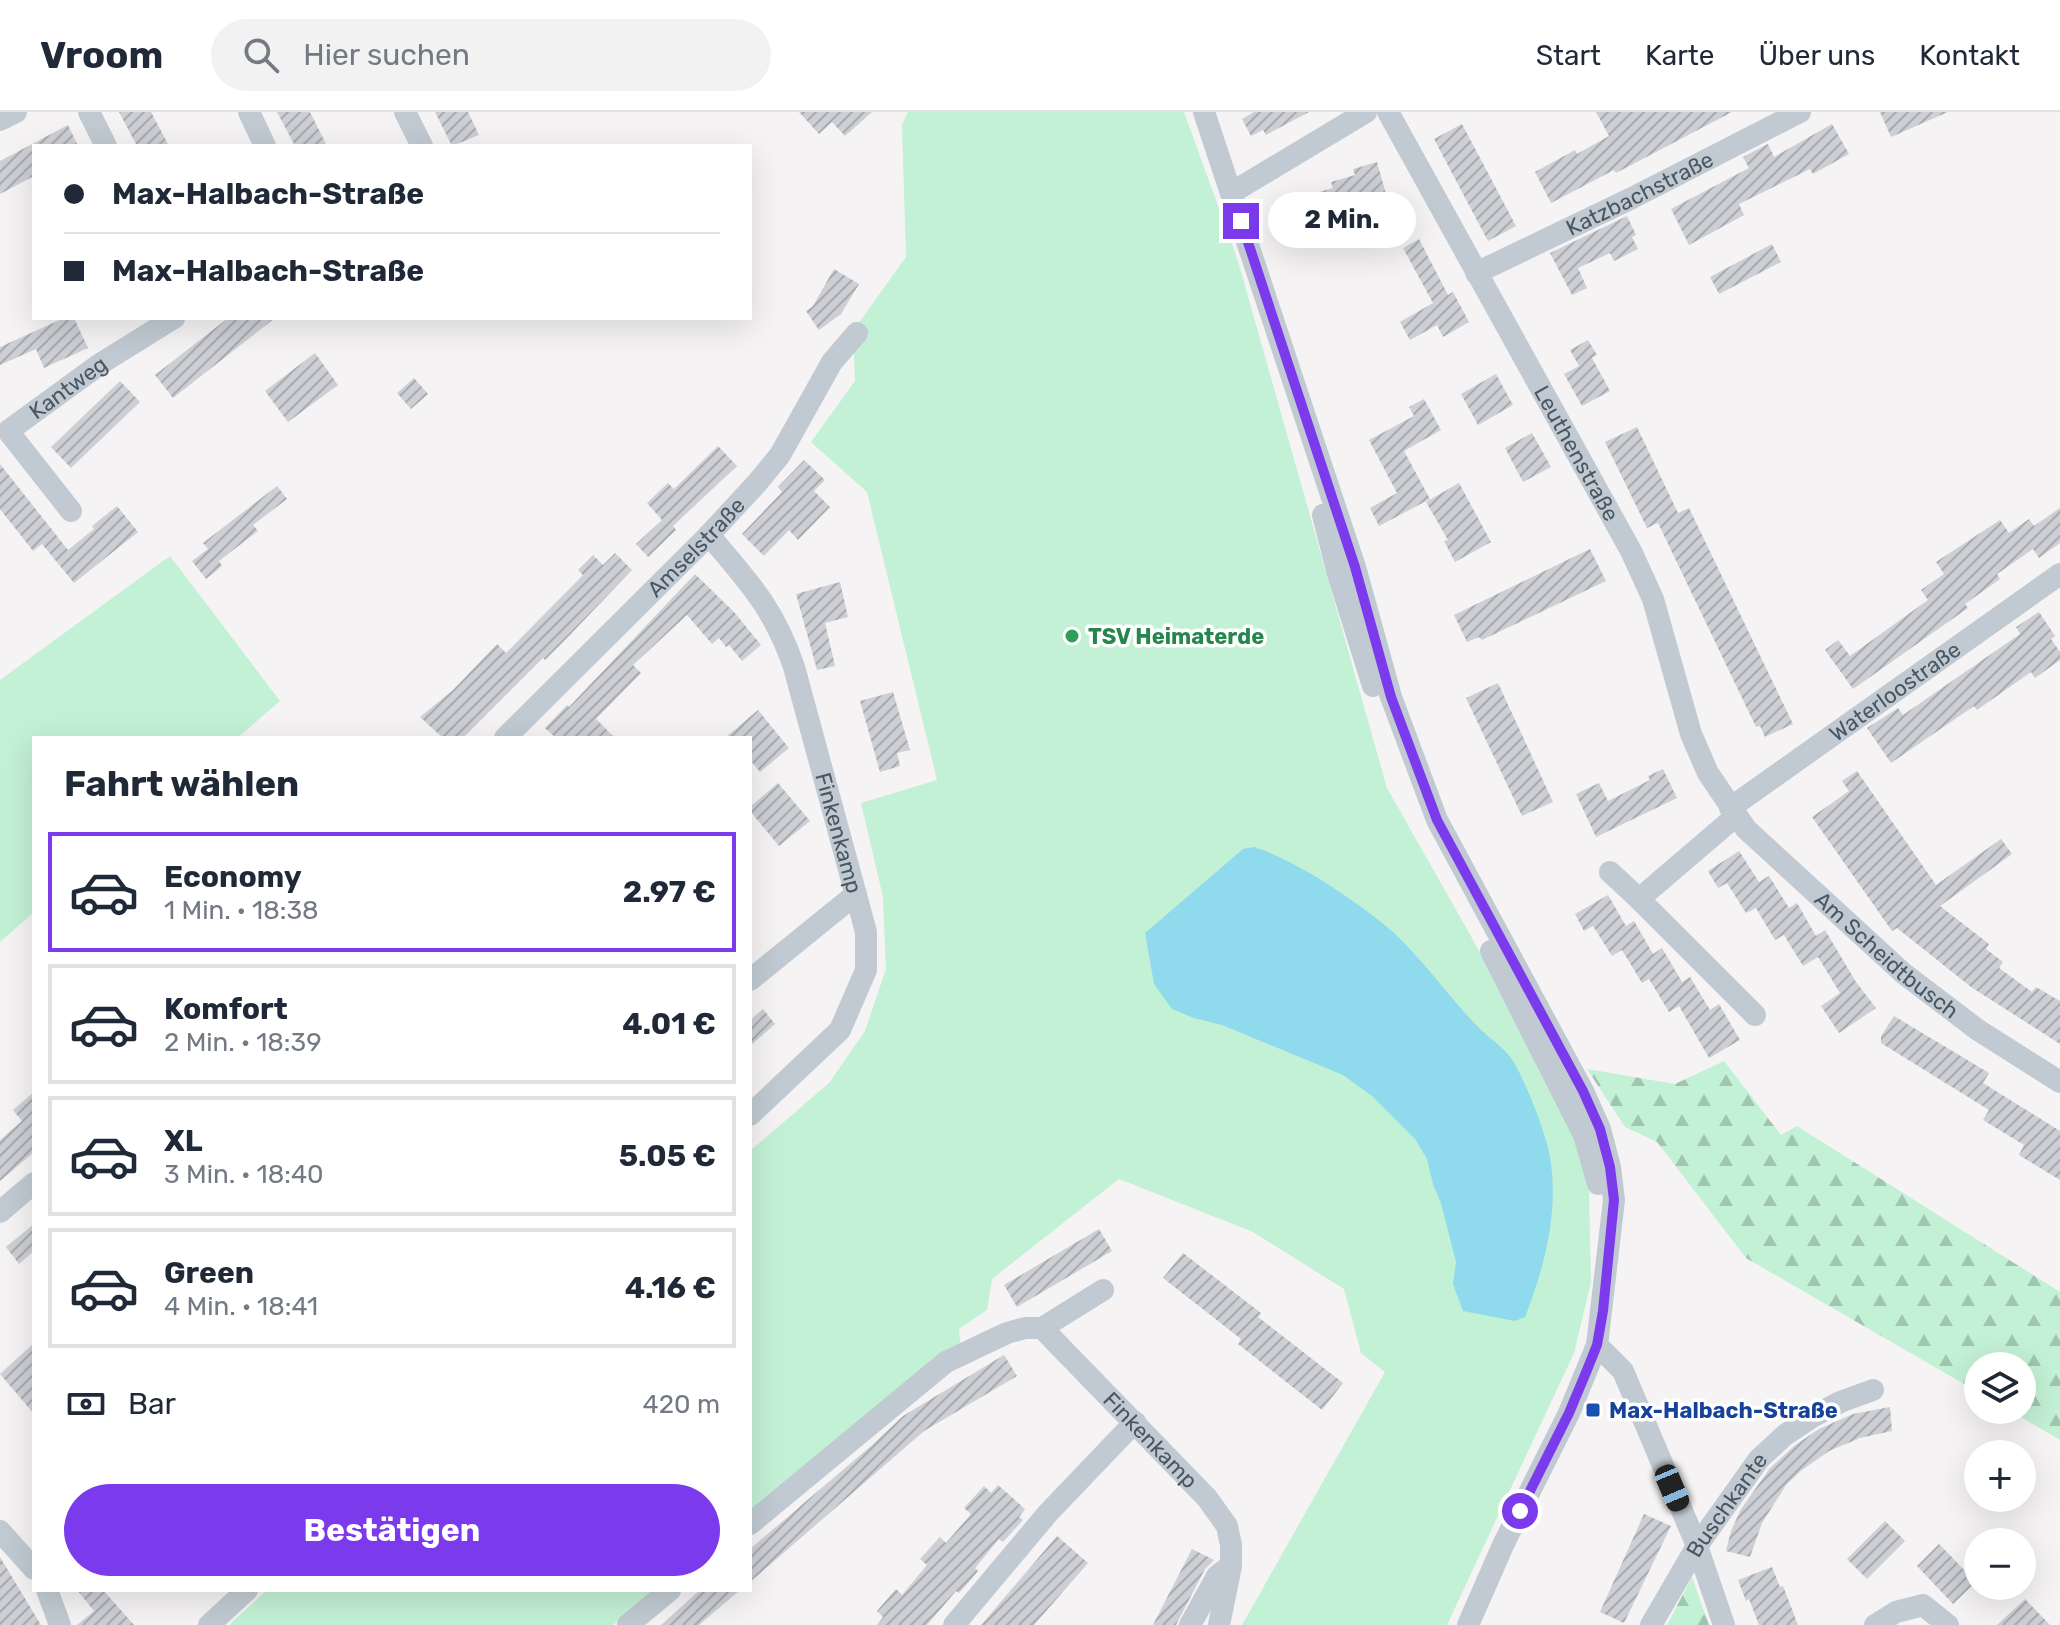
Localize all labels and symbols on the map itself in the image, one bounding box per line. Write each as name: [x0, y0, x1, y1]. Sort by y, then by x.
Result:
street label: Katzbachstraße: [1562, 145, 1718, 241]
callout: 2 Min.: [1269, 193, 1417, 249]
route end: [1223, 203, 1259, 239]
street label: Kantweg: [24, 350, 112, 425]
street label: Leuthenstraße: [1529, 381, 1625, 526]
street label: Amselstraße: [641, 492, 750, 603]
place label: TSV Heimaterde: [1088, 623, 1264, 650]
marker: TSV Heimaterde: [1063, 627, 1081, 645]
street label: Waterloostraße: [1824, 635, 1966, 747]
street label: Finkenkamp: [810, 769, 868, 896]
street label: Am Scheidtbusch: [1809, 885, 1964, 1024]
street label: Finkenkamp: [1098, 1386, 1204, 1494]
place label: Max-Halbach-Straße: [1609, 1397, 1838, 1424]
marker: Max-Halbach-Straße: [1584, 1401, 1602, 1419]
street label: Buschkante: [1680, 1447, 1773, 1562]
car: [1652, 1461, 1692, 1515]
route start: [1502, 1493, 1538, 1529]

